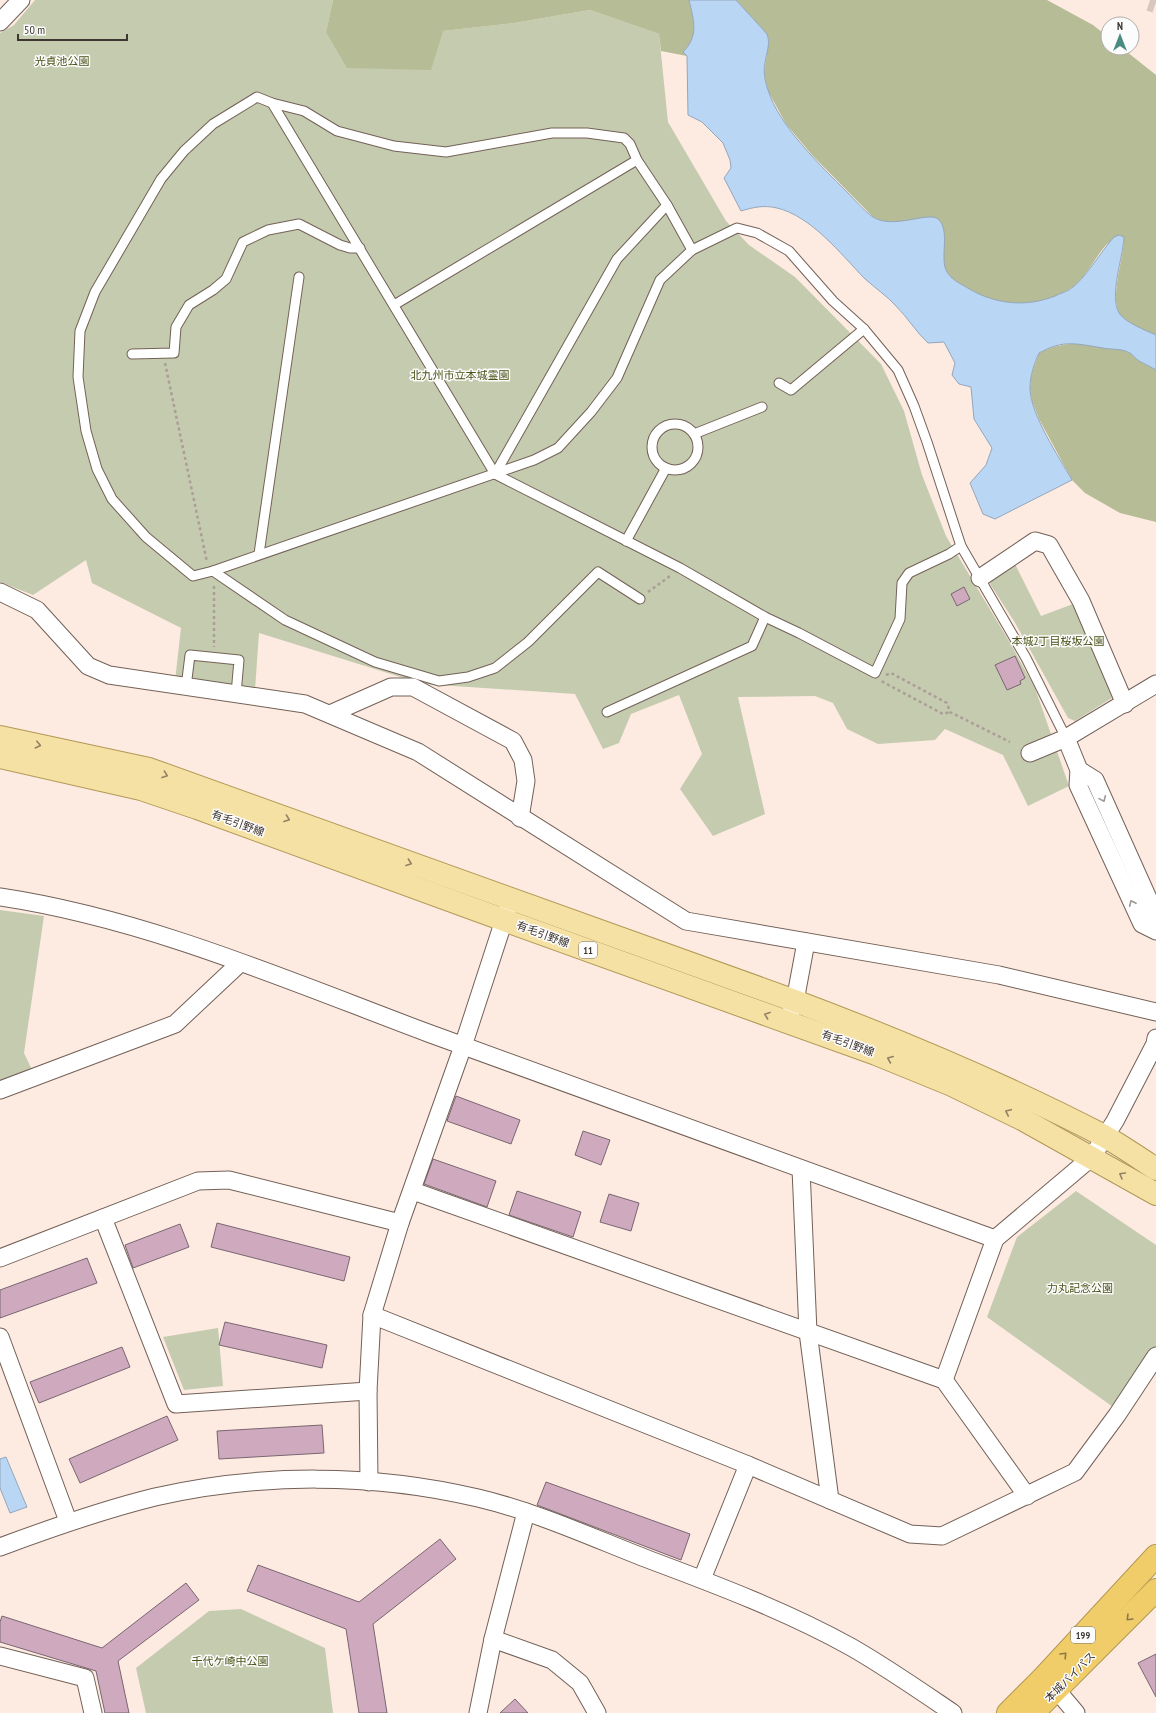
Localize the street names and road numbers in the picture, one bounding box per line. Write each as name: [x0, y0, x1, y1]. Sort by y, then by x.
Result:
street label: 有毛引野線: [210, 807, 266, 839]
street label: 有毛引野線: [515, 918, 571, 950]
road number: 11: [579, 942, 597, 958]
street label: 有毛引野線: [820, 1027, 876, 1059]
road number: 199: [1071, 1627, 1095, 1643]
street label: 本城バイパス: [1042, 1649, 1098, 1705]

